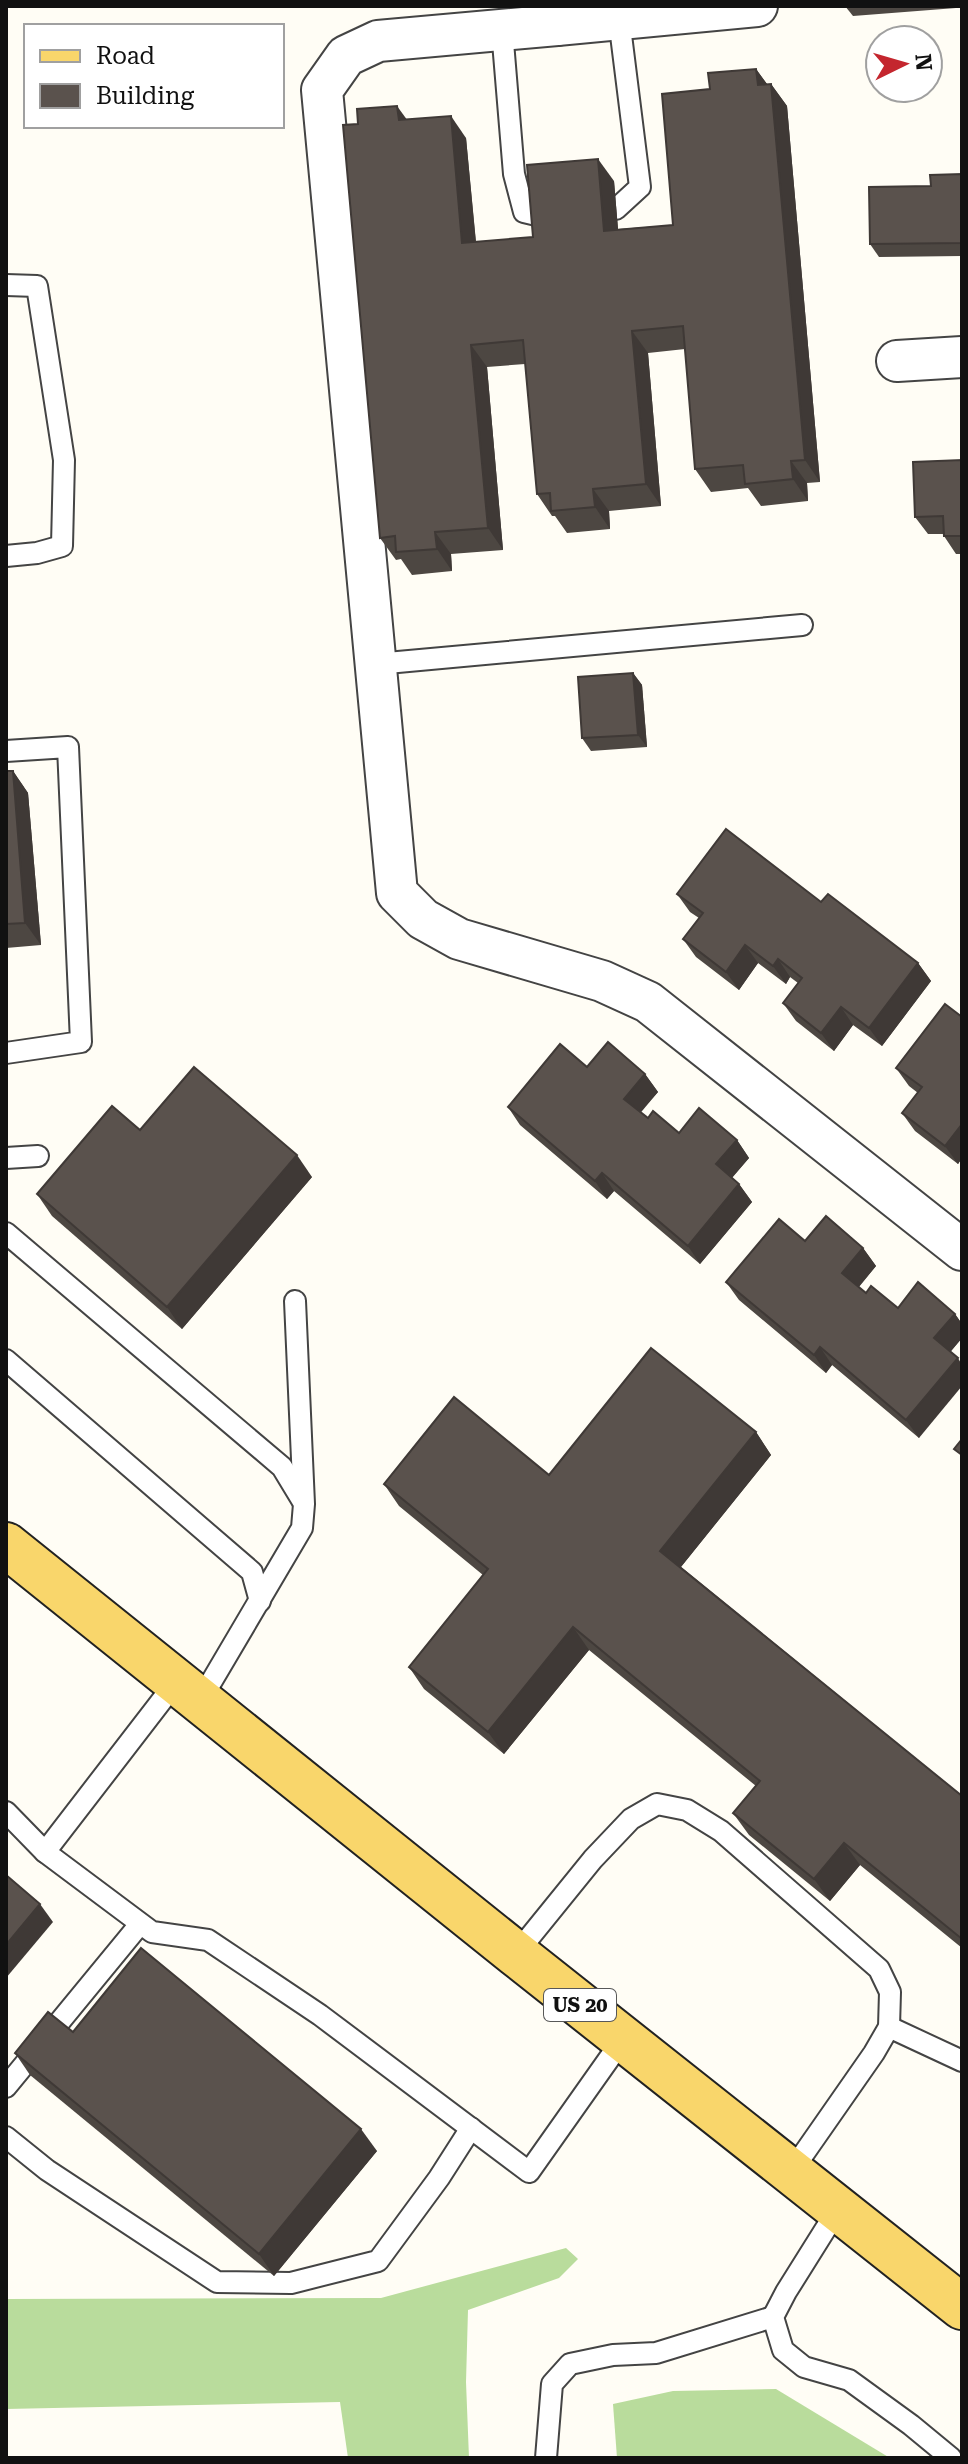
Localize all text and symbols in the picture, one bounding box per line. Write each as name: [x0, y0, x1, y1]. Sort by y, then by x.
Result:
legend: [24, 24, 284, 128]
north arrow: [864, 24, 944, 104]
text: Road: [96, 42, 155, 70]
text: N: [910, 53, 937, 72]
text: Building: [96, 82, 194, 110]
road number: US 20: [544, 1989, 616, 2021]

